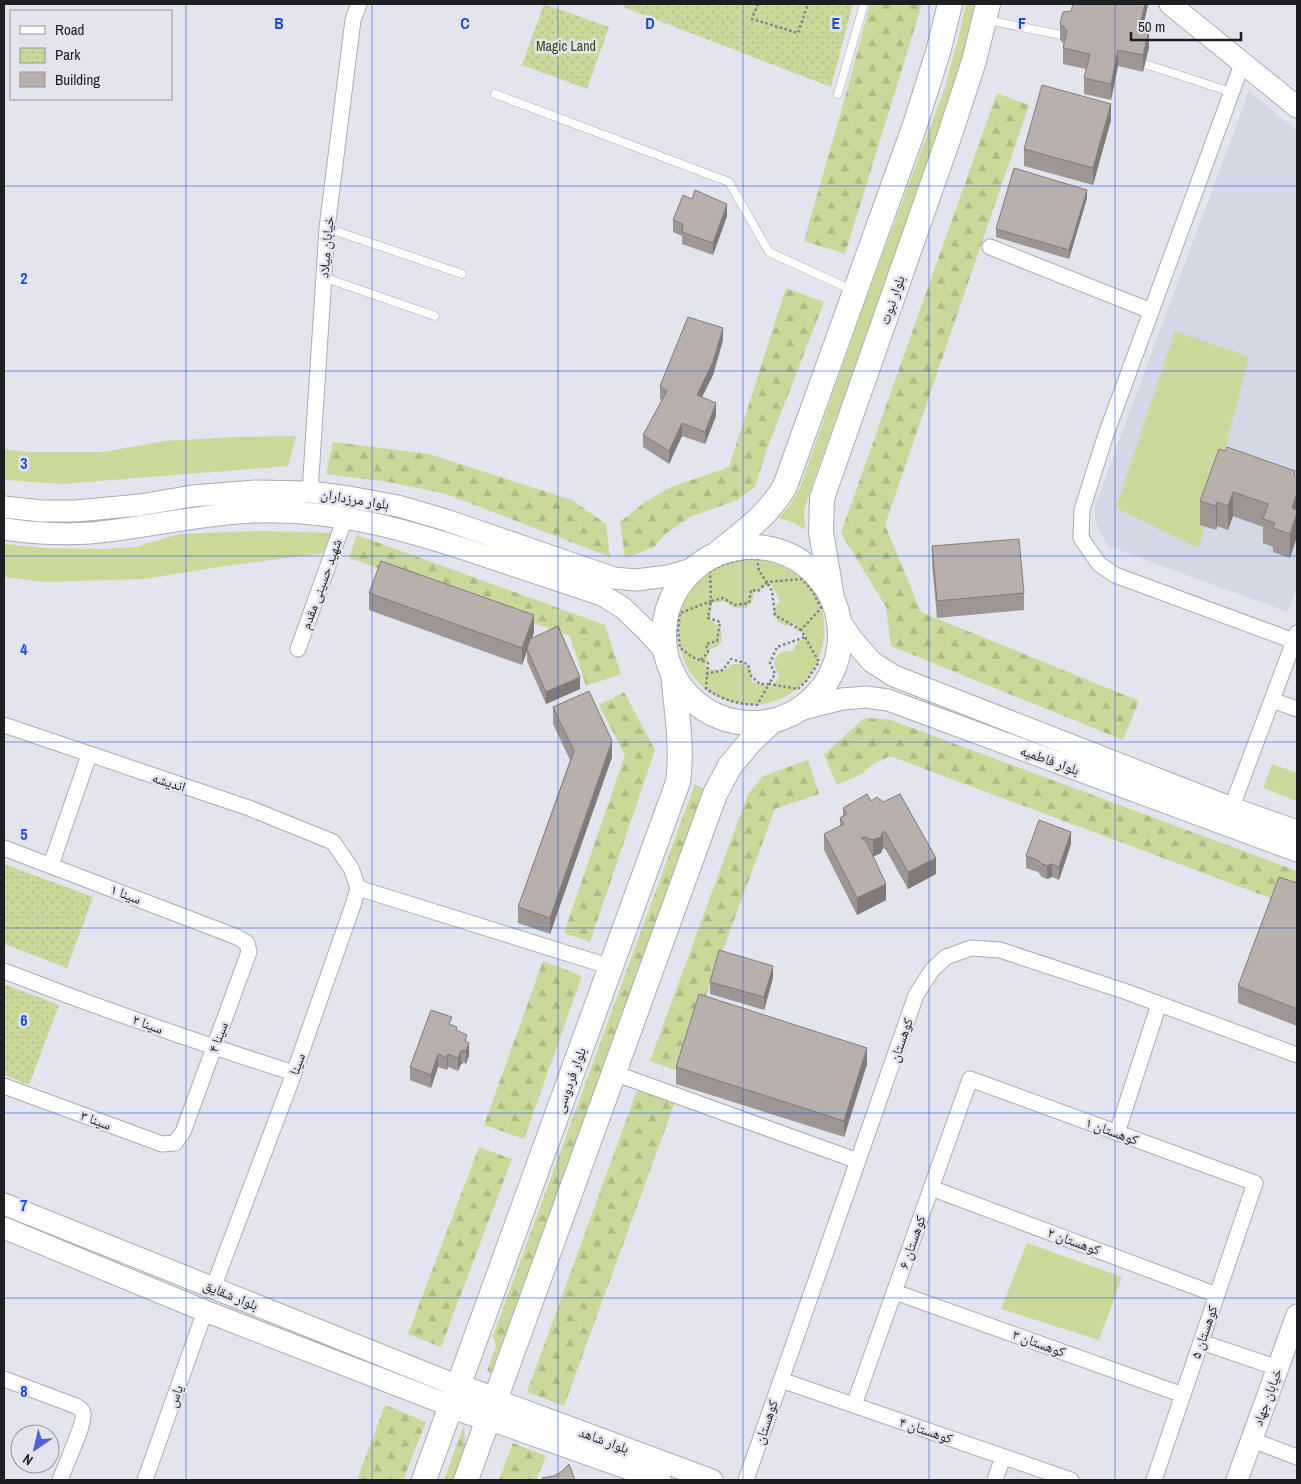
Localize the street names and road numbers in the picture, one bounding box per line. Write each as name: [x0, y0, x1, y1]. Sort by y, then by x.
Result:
street label: خیابان میلاد: [314, 215, 338, 279]
street label: بلوار نبوت: [875, 273, 909, 327]
street label: بلوار مرزداران: [319, 485, 391, 513]
street label: شهید حسینی مقدم: [296, 536, 347, 632]
street label: بلوار فاطمیه: [1018, 741, 1082, 779]
street label: اندیشه: [150, 768, 188, 796]
street label: سینا ۱: [108, 880, 144, 908]
street label: سینا ۲: [130, 1010, 166, 1038]
street label: کوهستان: [885, 1015, 917, 1064]
street label: سینا ۴: [204, 1019, 232, 1055]
street label: بلوار فردوسی: [550, 1045, 590, 1115]
street label: سینا: [285, 1051, 309, 1077]
street label: سینا ۳: [78, 1106, 114, 1134]
street label: کوهستان ۱: [1083, 1113, 1141, 1149]
street label: کوهستان ۶: [895, 1213, 930, 1271]
street label: کوهستان ۲: [1045, 1223, 1103, 1259]
street label: بلوار شقایق: [200, 1276, 261, 1315]
street label: کوهستان ۵: [1187, 1303, 1222, 1361]
street label: کوهستان ۳: [1010, 1325, 1068, 1361]
street label: خیابان جهاد: [1248, 1366, 1286, 1428]
street label: یاس: [163, 1382, 187, 1410]
street label: کوهستان: [750, 1397, 782, 1446]
street label: کوهستان ۴: [897, 1413, 955, 1448]
street label: بلوار شاهد: [576, 1423, 632, 1457]

